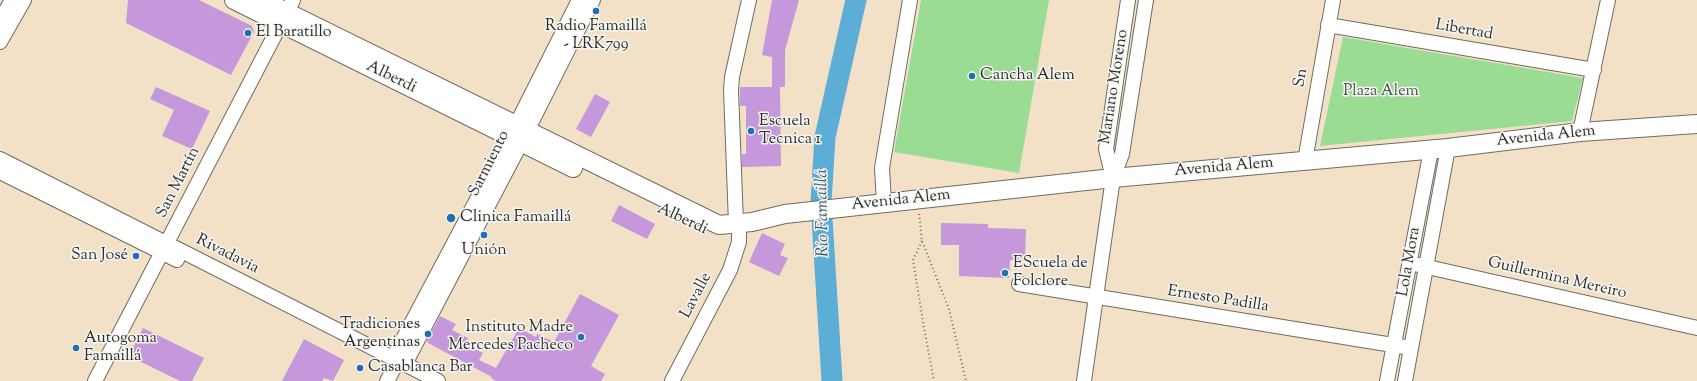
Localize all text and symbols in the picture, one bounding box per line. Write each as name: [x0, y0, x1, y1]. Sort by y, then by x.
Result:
marker: Radio Famaillá - LRK799: [591, 6, 601, 16]
place label: Radio Famaillá - LRK799: [545, 17, 647, 55]
street label: Libertad: [1434, 17, 1494, 45]
place label: El Baratillo: [256, 23, 332, 43]
marker: El Baratillo: [243, 28, 253, 38]
street label: Mariano Moreno: [1096, 28, 1134, 146]
street label: Alberdi: [363, 58, 419, 98]
place label: Cancha Alem: [980, 66, 1075, 86]
street label: Sn: [1291, 67, 1313, 89]
marker: Cancha Alem: [967, 71, 977, 81]
park label: Plaza Alem: [1343, 82, 1419, 102]
place label: Escuela Tecnica 1: [759, 112, 821, 150]
street label: Avenida Alem: [1496, 122, 1596, 152]
marker: Escuela Tecnica 1: [746, 126, 756, 136]
street label: Sarmiento: [465, 128, 515, 200]
street label: San Martín: [153, 144, 205, 222]
street label: Avenida Alem: [1174, 154, 1274, 182]
water label: Río Famaillá: [813, 169, 835, 257]
street label: Avenida Alem: [851, 186, 951, 216]
street label: Alberdi: [654, 200, 710, 240]
place label: Clinica Famaillá: [460, 208, 571, 228]
marker: Clinica Famaillá: [445, 212, 457, 224]
street label: Lola Mora: [1394, 226, 1426, 298]
marker: Unión: [479, 230, 489, 240]
street label: Rivadavia: [192, 231, 262, 279]
place label: Unión: [461, 241, 507, 261]
place label: San José: [71, 246, 128, 266]
marker: San José: [131, 251, 141, 261]
place label: EScuela de Folclore: [1013, 254, 1088, 292]
street label: Guillermina Mereiro: [1486, 254, 1628, 304]
marker: EScuela de Folclore: [1000, 268, 1010, 278]
street label: Lavalle: [677, 270, 717, 322]
street label: Ernesto Padilla: [1166, 283, 1270, 317]
place label: Tradiciones Argentinas: [340, 315, 420, 353]
place label: Instituto Madre Mercedes Pacheco: [449, 318, 573, 356]
place label: Autogoma Famaillá: [84, 329, 157, 367]
marker: Tradiciones Argentinas: [423, 329, 433, 339]
marker: Instituto Madre Mercedes Pacheco: [576, 332, 586, 342]
marker: Autogoma Famaillá: [71, 343, 81, 353]
place label: Casablanca Bar: [368, 358, 473, 378]
marker: Casablanca Bar: [355, 363, 365, 373]

